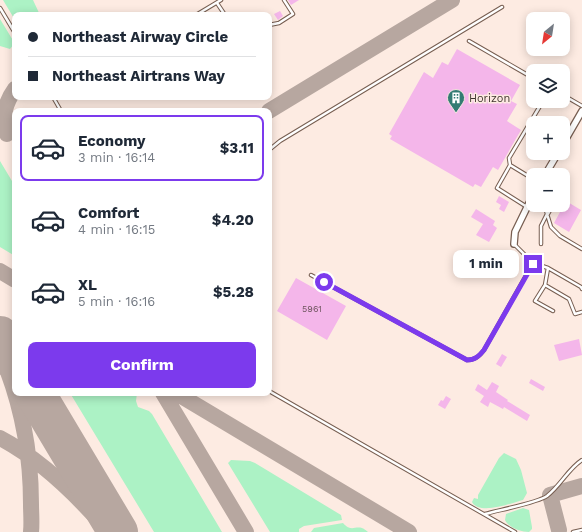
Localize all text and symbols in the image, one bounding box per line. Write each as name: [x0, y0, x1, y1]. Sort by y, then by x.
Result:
north arrow: [526, 12, 570, 56]
map controls: [526, 12, 570, 212]
text: Northeast Airway Circle: [52, 28, 228, 46]
button: layers: [526, 64, 570, 108]
text: Northeast Airtrans Way: [52, 67, 225, 85]
building icon: Horizon: [446, 88, 466, 113]
place label: Horizon: [469, 92, 510, 105]
button: +: [526, 116, 570, 160]
icon: car: [30, 130, 66, 166]
text: Economy: [78, 132, 145, 150]
text: $3.11: [220, 139, 254, 157]
text: 3 min · 16:14: [78, 150, 155, 165]
button: −: [526, 168, 570, 212]
icon: car: [30, 202, 66, 238]
text: Comfort: [78, 204, 139, 222]
text: $4.20: [212, 211, 254, 229]
text: 4 min · 16:15: [78, 222, 155, 237]
callout: 1 min: [453, 250, 519, 278]
route end: [524, 255, 542, 273]
text: 1 min: [469, 256, 503, 271]
route start: [315, 273, 333, 291]
icon: car: [30, 274, 66, 310]
text: XL: [78, 276, 97, 294]
text: $5.28: [213, 283, 254, 301]
text: 5 min · 16:16: [78, 294, 155, 309]
house number: 5961: [302, 304, 322, 314]
button: Confirm: [28, 342, 256, 388]

